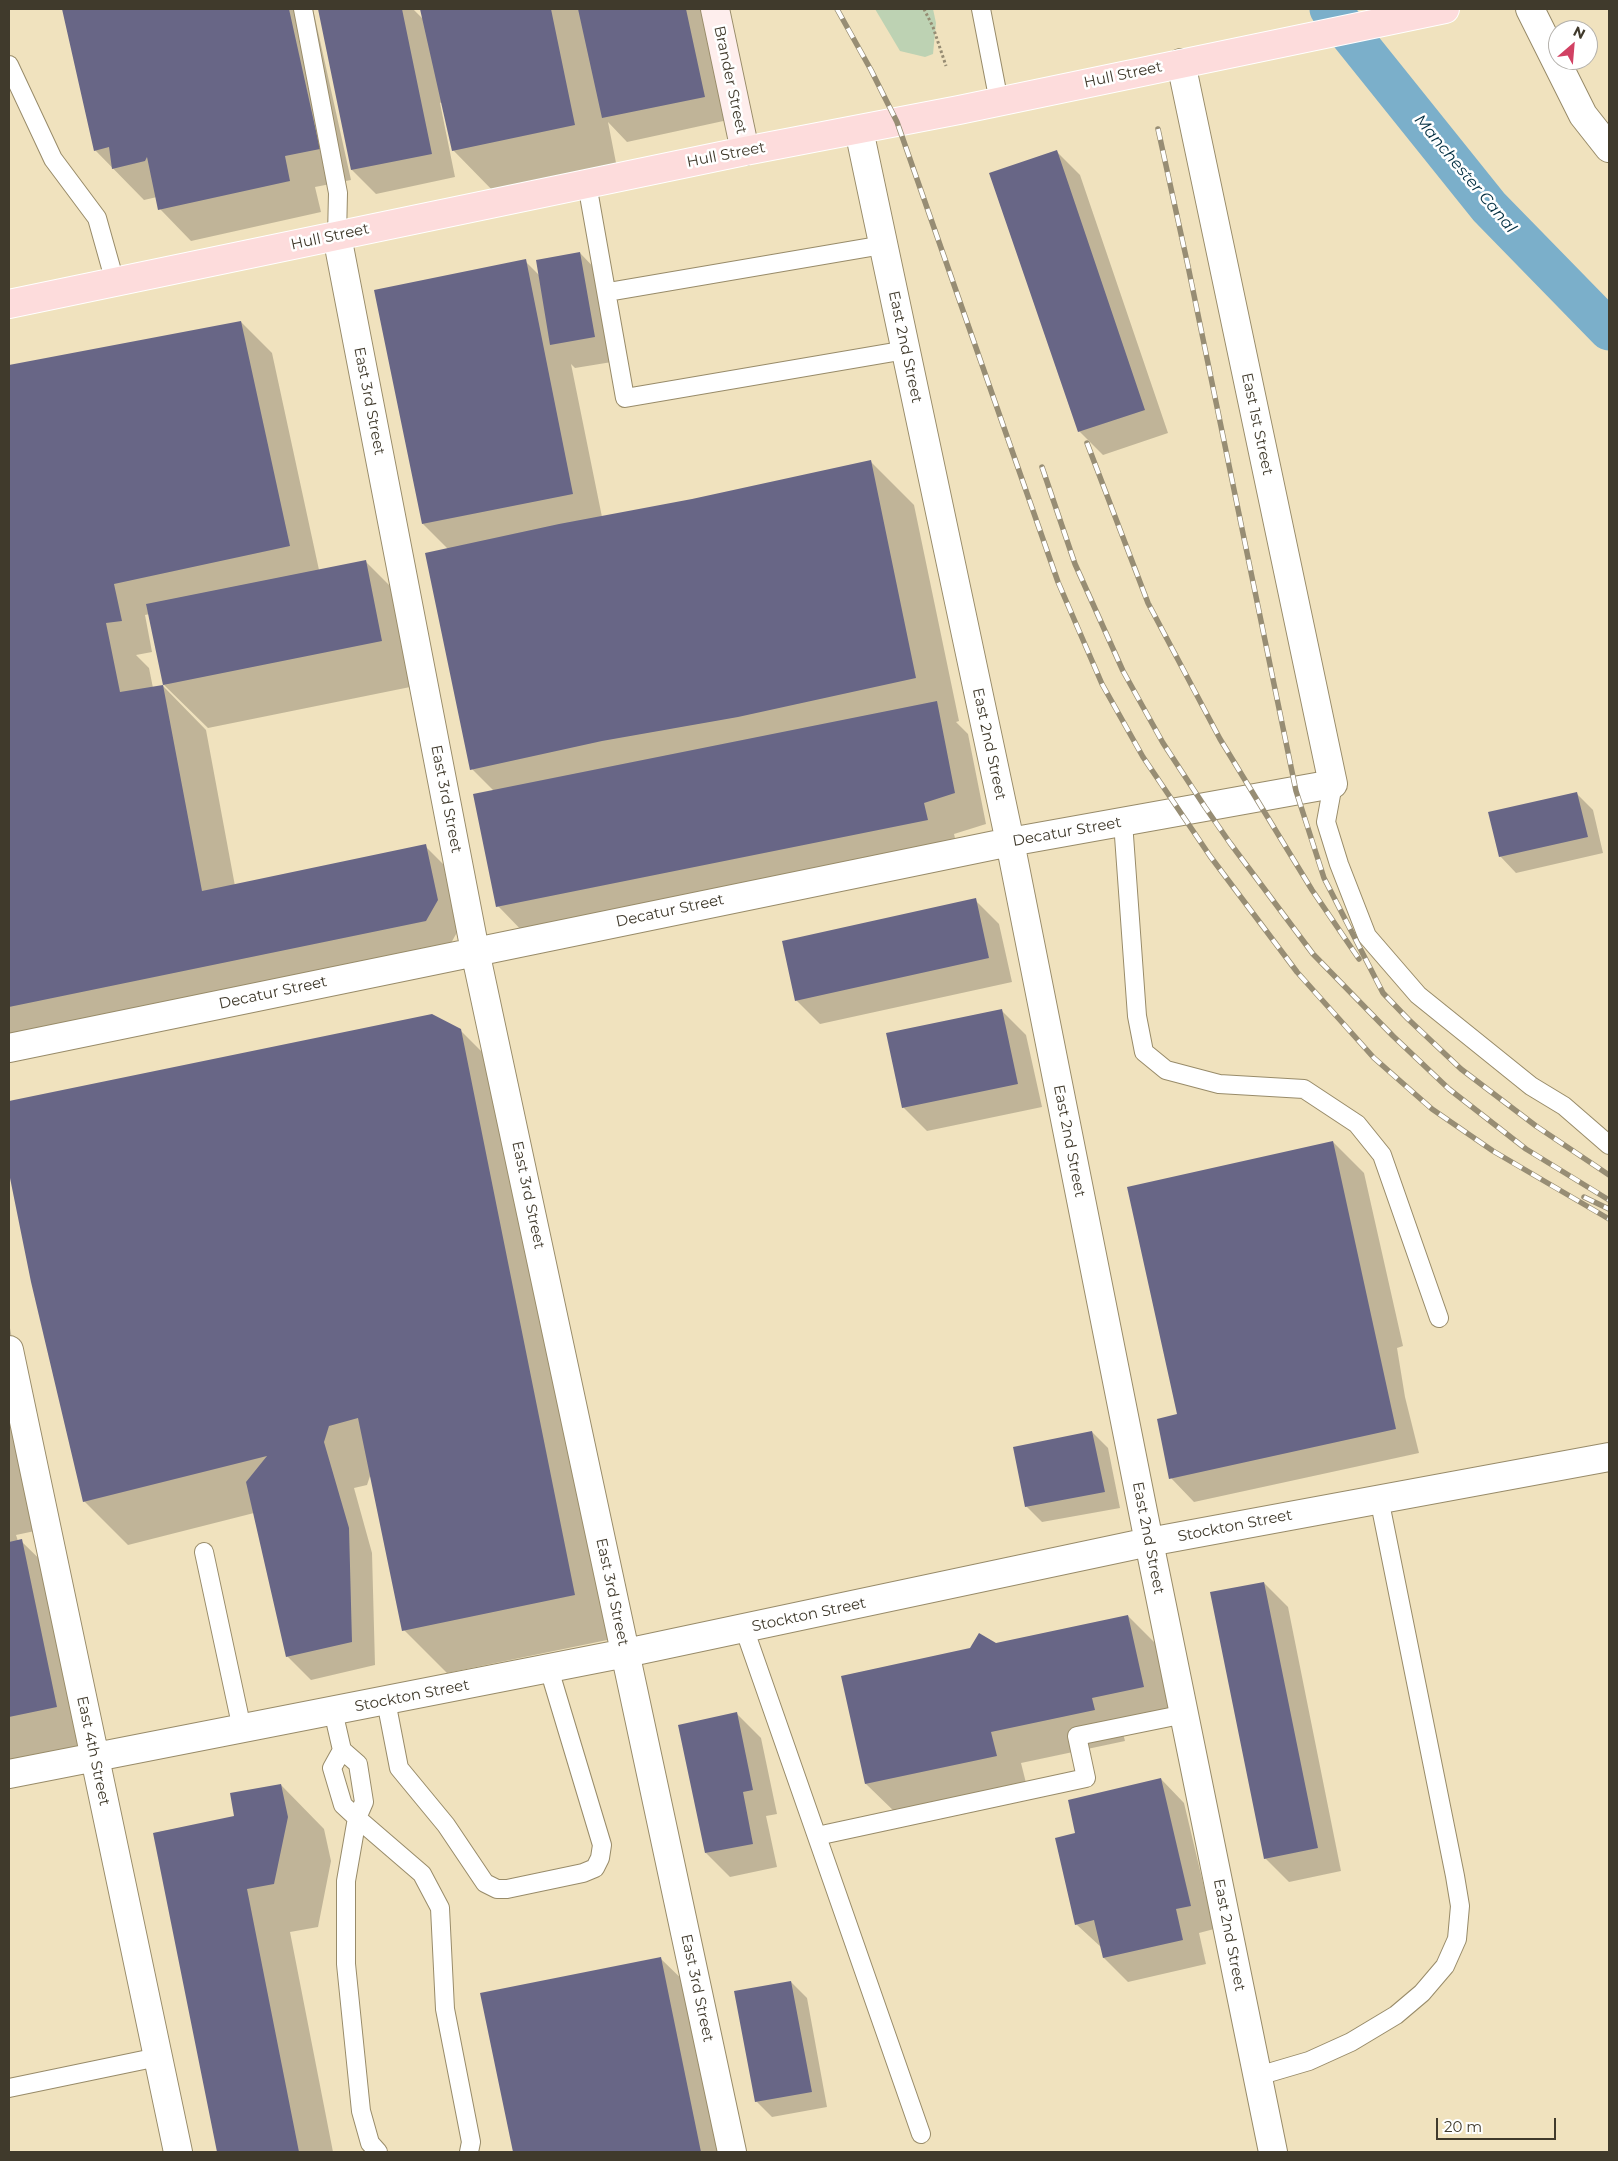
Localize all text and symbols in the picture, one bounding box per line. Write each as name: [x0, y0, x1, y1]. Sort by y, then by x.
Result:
north arrow: [1548, 20, 1598, 70]
text: N: [1570, 22, 1588, 43]
street label: Brander Street: [710, 24, 750, 136]
street label: Hull Street: [1082, 58, 1164, 92]
water label: Manchester Canal: [1410, 111, 1520, 237]
street label: Hull Street: [685, 139, 767, 171]
street label: Hull Street: [289, 220, 371, 254]
street label: East 2nd Street: [884, 289, 926, 405]
street label: East 3rd Street: [350, 345, 388, 457]
street label: East 1st Street: [1237, 371, 1277, 477]
street label: East 2nd Street: [968, 686, 1010, 802]
street label: East 3rd Street: [427, 743, 465, 855]
street label: Decatur Street: [1011, 814, 1123, 850]
street label: Decatur Street: [614, 891, 726, 931]
street label: Decatur Street: [217, 973, 329, 1013]
street label: East 2nd Street: [1049, 1083, 1089, 1199]
street label: East 3rd Street: [508, 1139, 548, 1251]
street label: East 2nd Street: [1128, 1480, 1168, 1596]
street label: Stockton Street: [1176, 1506, 1294, 1546]
street label: East 3rd Street: [592, 1536, 632, 1648]
street label: Stockton Street: [750, 1594, 868, 1636]
street label: Stockton Street: [353, 1676, 471, 1716]
street label: East 4th Street: [73, 1695, 113, 1807]
street label: East 2nd Street: [1209, 1877, 1249, 1993]
street label: East 3rd Street: [677, 1932, 717, 2044]
scale bar: [1438, 2108, 1558, 2140]
text: 20 m: [1444, 2117, 1482, 2136]

